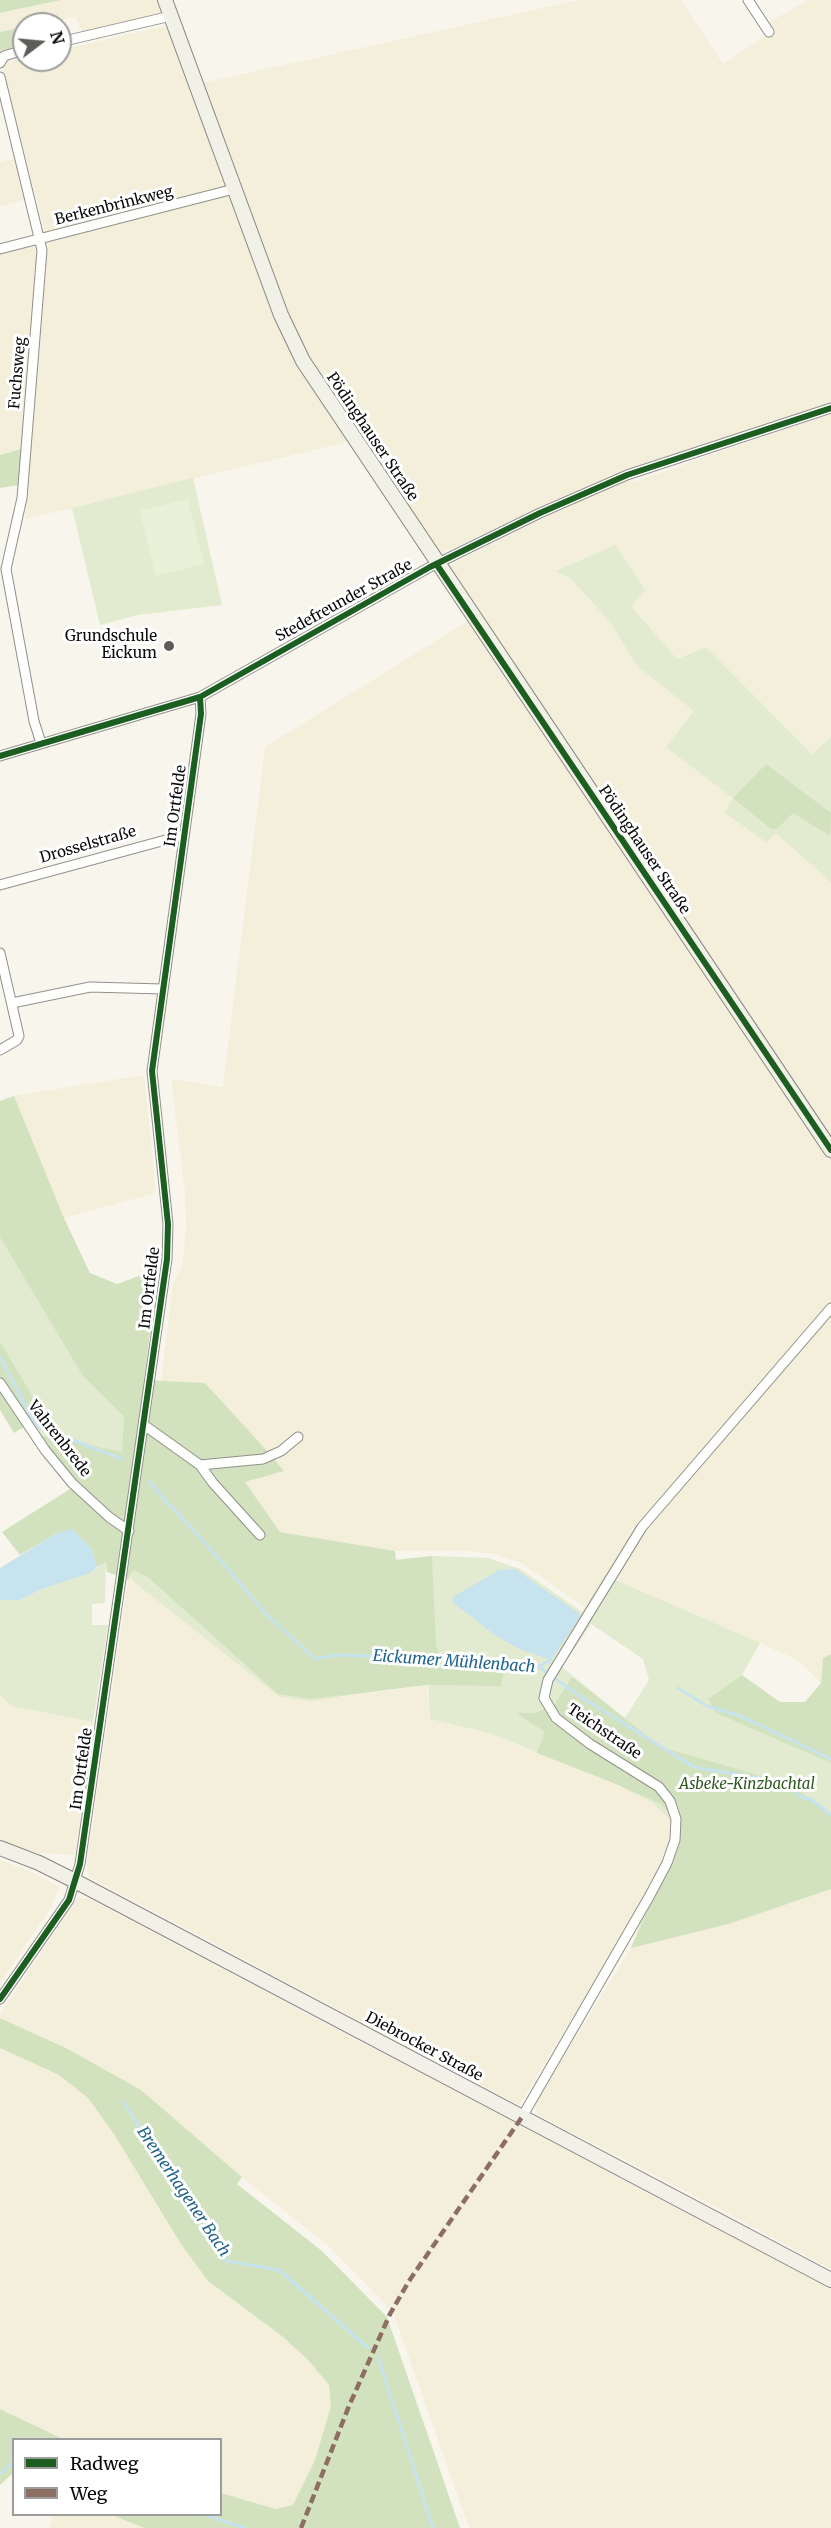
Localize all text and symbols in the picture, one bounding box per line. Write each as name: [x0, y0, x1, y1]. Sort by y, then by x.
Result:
north arrow: [12, 12, 72, 72]
text: N: [46, 29, 69, 46]
street label: Berkenbrinkweg: [53, 183, 175, 229]
street label: Fuchsweg: [6, 336, 30, 410]
street label: Pödinghauser Straße: [322, 369, 422, 505]
street label: Stedefreunder Straße: [273, 556, 415, 646]
place label: Grundschule Eickum: [65, 628, 157, 663]
marker: Grundschule Eickum: [162, 639, 176, 653]
street label: Im Ortfelde: [161, 764, 191, 848]
street label: Pödinghauser Straße: [594, 782, 694, 918]
street label: Drosselstraße: [38, 823, 138, 867]
street label: Im Ortfelde: [136, 1246, 164, 1330]
street label: Vahrenbrede: [24, 1397, 94, 1481]
water label: Eickumer Mühlenbach: [372, 1647, 536, 1677]
street label: Teichstraße: [564, 1701, 644, 1763]
street label: Im Ortfelde: [67, 1727, 97, 1811]
park label: Asbeke-Kinzbachtal: [679, 1776, 815, 1794]
street label: Diebrocker Straße: [362, 2009, 486, 2085]
water label: Bremerhagener Bach: [132, 2123, 234, 2261]
legend: [12, 2438, 222, 2516]
text: Radweg: [70, 2452, 139, 2475]
text: Weg: [70, 2482, 107, 2505]

